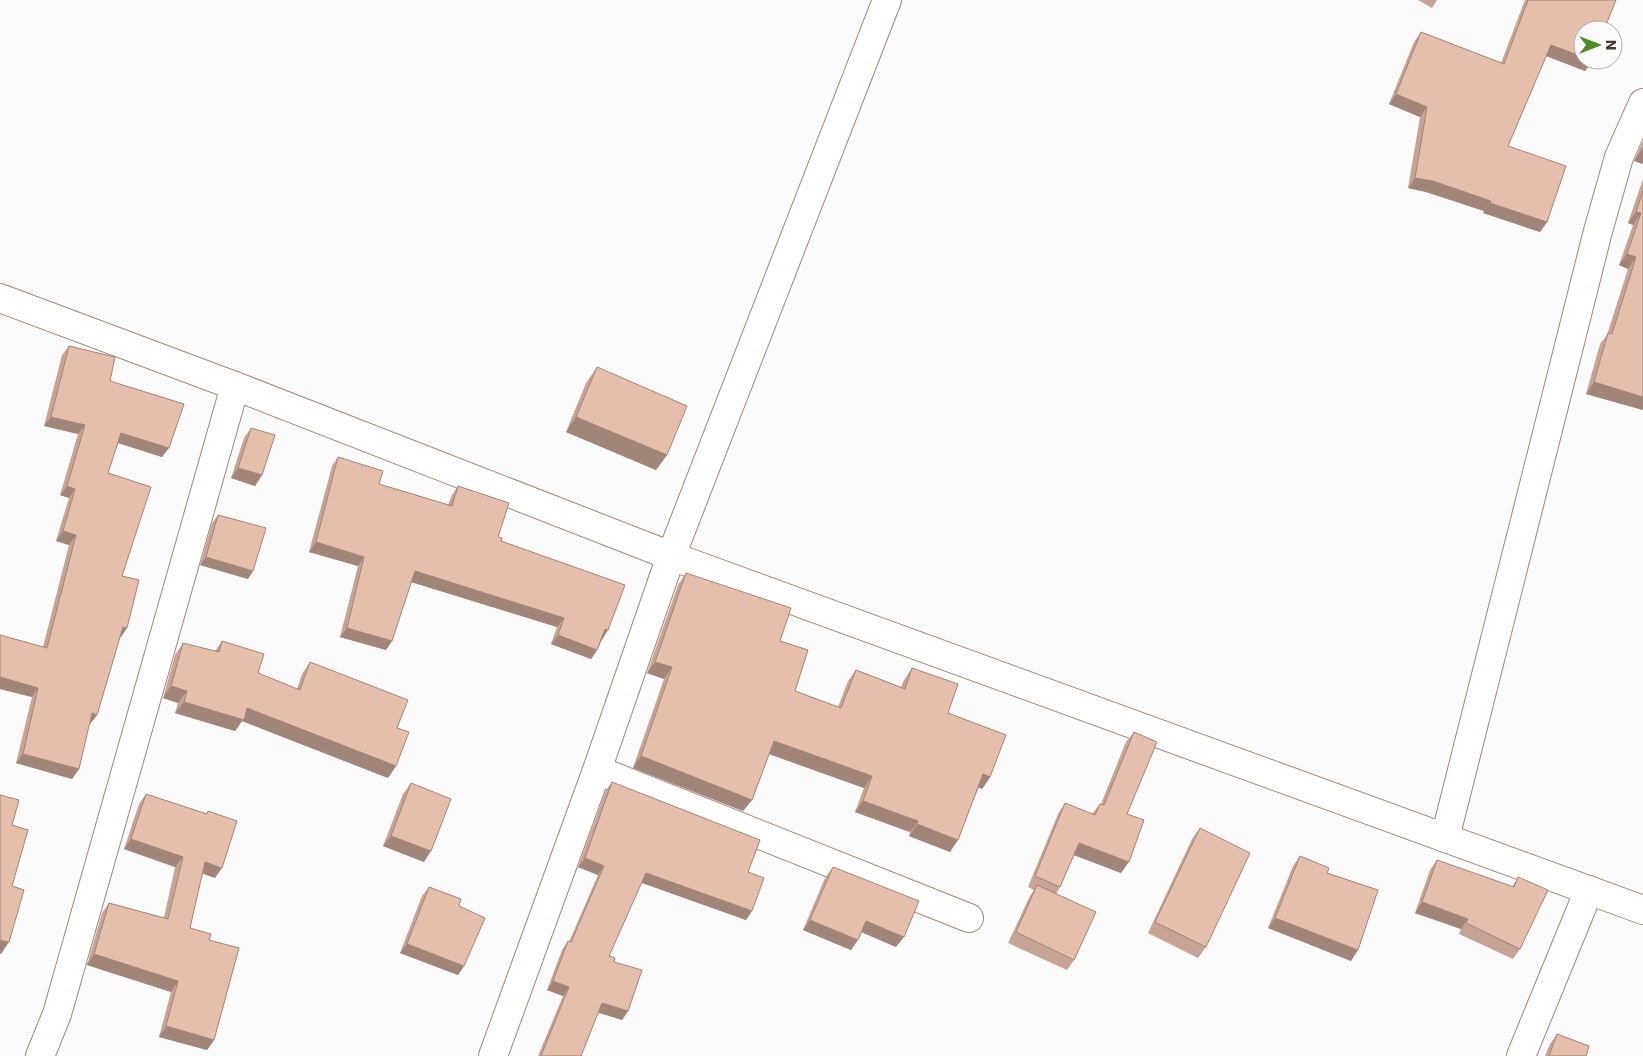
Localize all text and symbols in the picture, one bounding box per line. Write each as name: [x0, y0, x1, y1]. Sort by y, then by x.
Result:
north arrow: [1573, 20, 1623, 70]
text: N: [1601, 40, 1621, 50]

